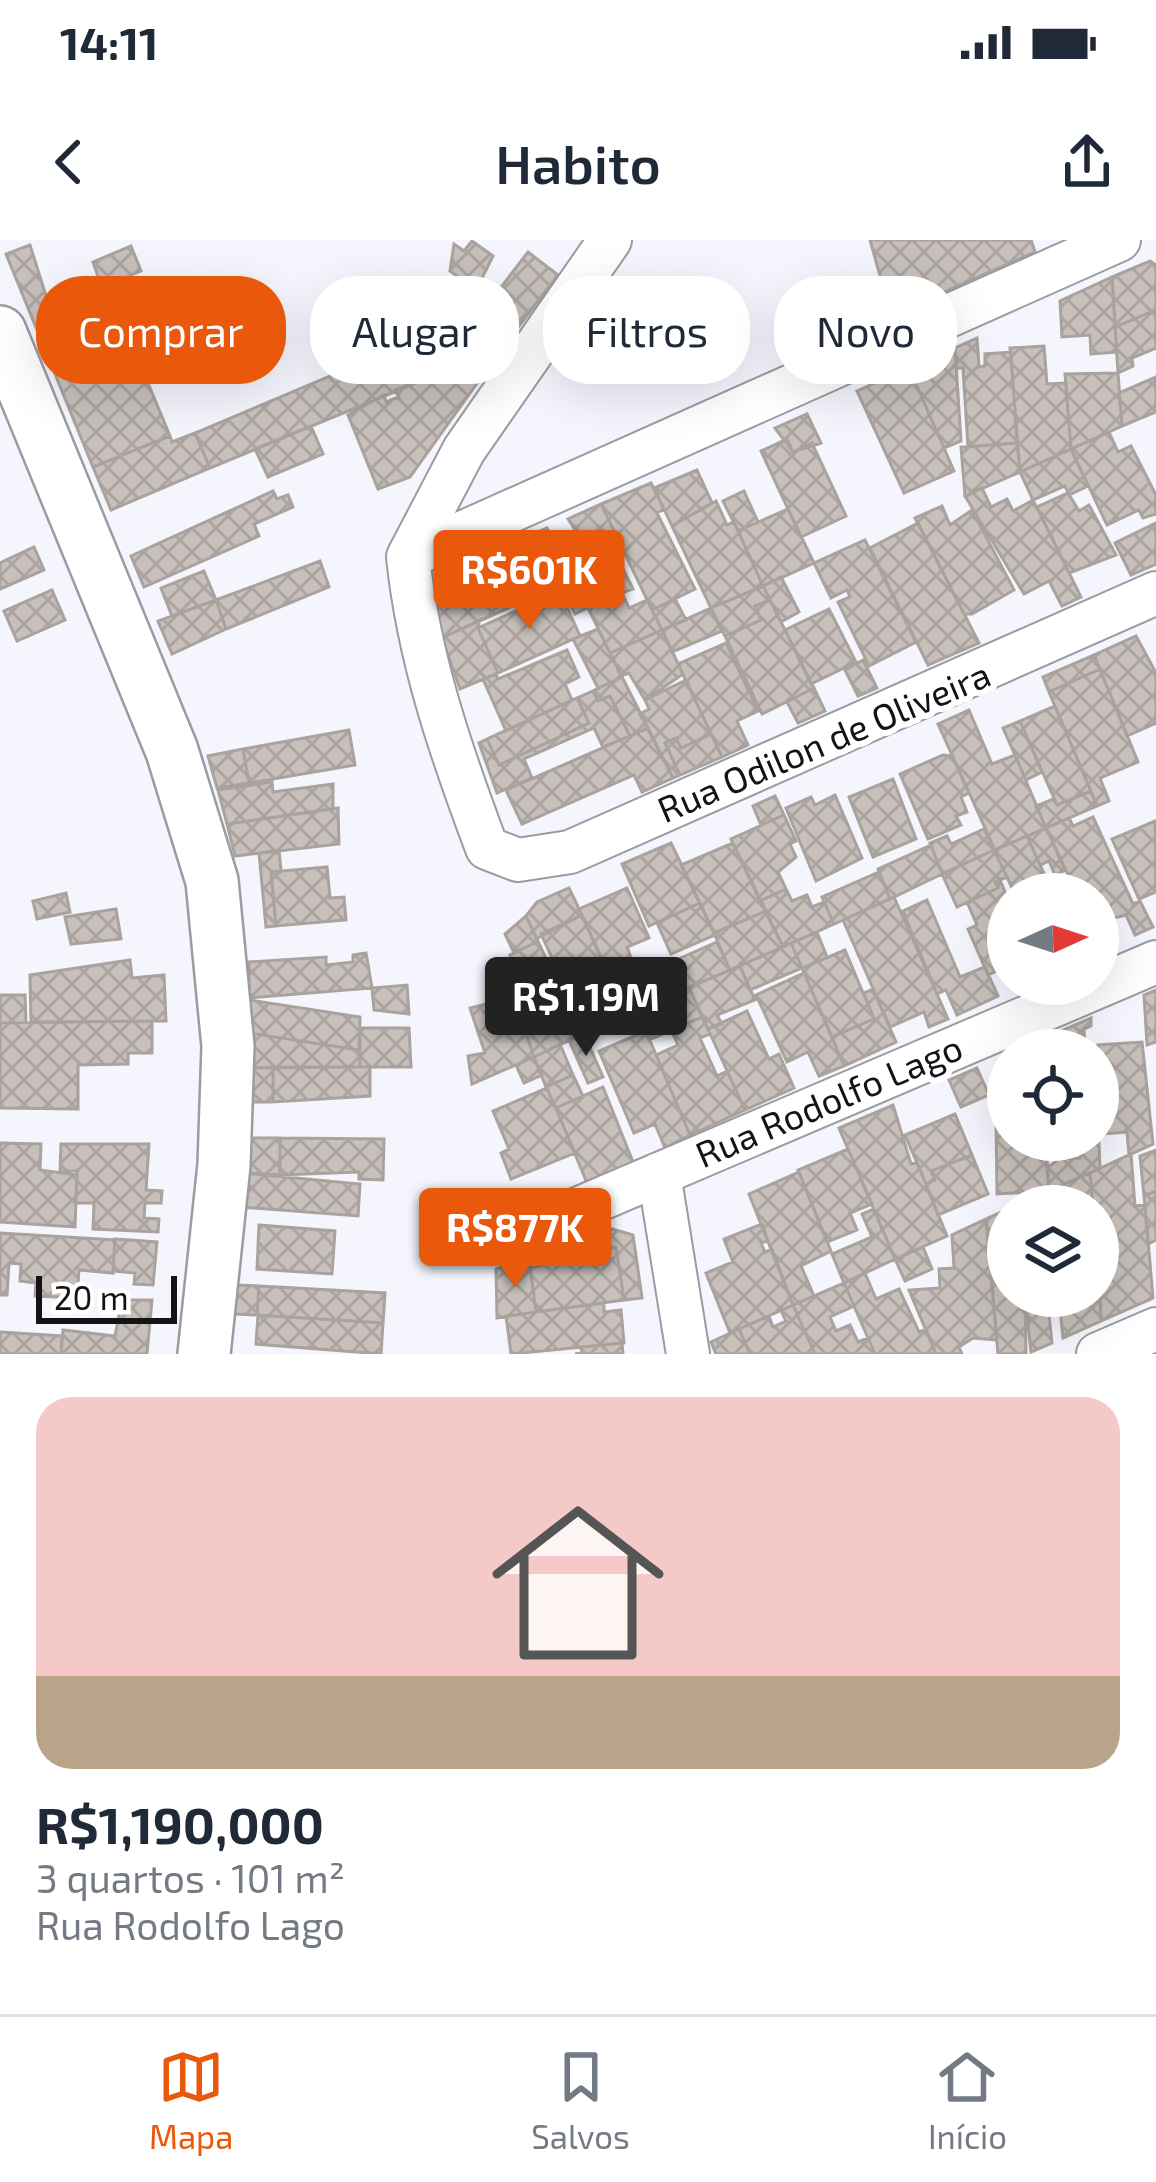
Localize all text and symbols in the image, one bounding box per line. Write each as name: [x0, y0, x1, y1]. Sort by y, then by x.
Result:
text: 14:11: [60, 15, 159, 69]
icon: back: [36, 129, 102, 195]
icon: share: [1054, 129, 1120, 195]
text: Habito: [495, 130, 661, 195]
chip: Comprar: [36, 276, 286, 384]
chip: Alugar: [310, 276, 519, 384]
chip: Filtros: [543, 276, 750, 384]
chip: Novo: [774, 276, 957, 384]
pin: R$601K: [431, 530, 627, 632]
text: R$601K: [460, 545, 598, 592]
street label: Rua Odilon de Oliveira: [651, 651, 996, 830]
north arrow: [987, 873, 1119, 1005]
map controls: [987, 873, 1119, 1317]
pin: R$1.19M: [475, 957, 697, 1059]
text: R$1.19M: [512, 972, 660, 1019]
street label: Rua Rodolfo Lago: [689, 1024, 968, 1175]
button: locate: [987, 1029, 1119, 1161]
button: layers: [987, 1185, 1119, 1317]
pin: R$877K: [417, 1188, 613, 1290]
text: R$877K: [446, 1203, 584, 1250]
scale bar: [36, 1270, 177, 1323]
text: 20 m: [54, 1277, 129, 1317]
icon: home: [470, 1475, 686, 1691]
text: R$1,190,000: [36, 1793, 324, 1854]
text: 3 quartos · 101 m²: [36, 1854, 345, 1901]
text: Rua Rodolfo Lago: [36, 1901, 345, 1948]
tab: Mapa: [149, 2044, 233, 2156]
tab: Salvos: [531, 2044, 630, 2156]
tab: Início: [928, 2044, 1007, 2156]

